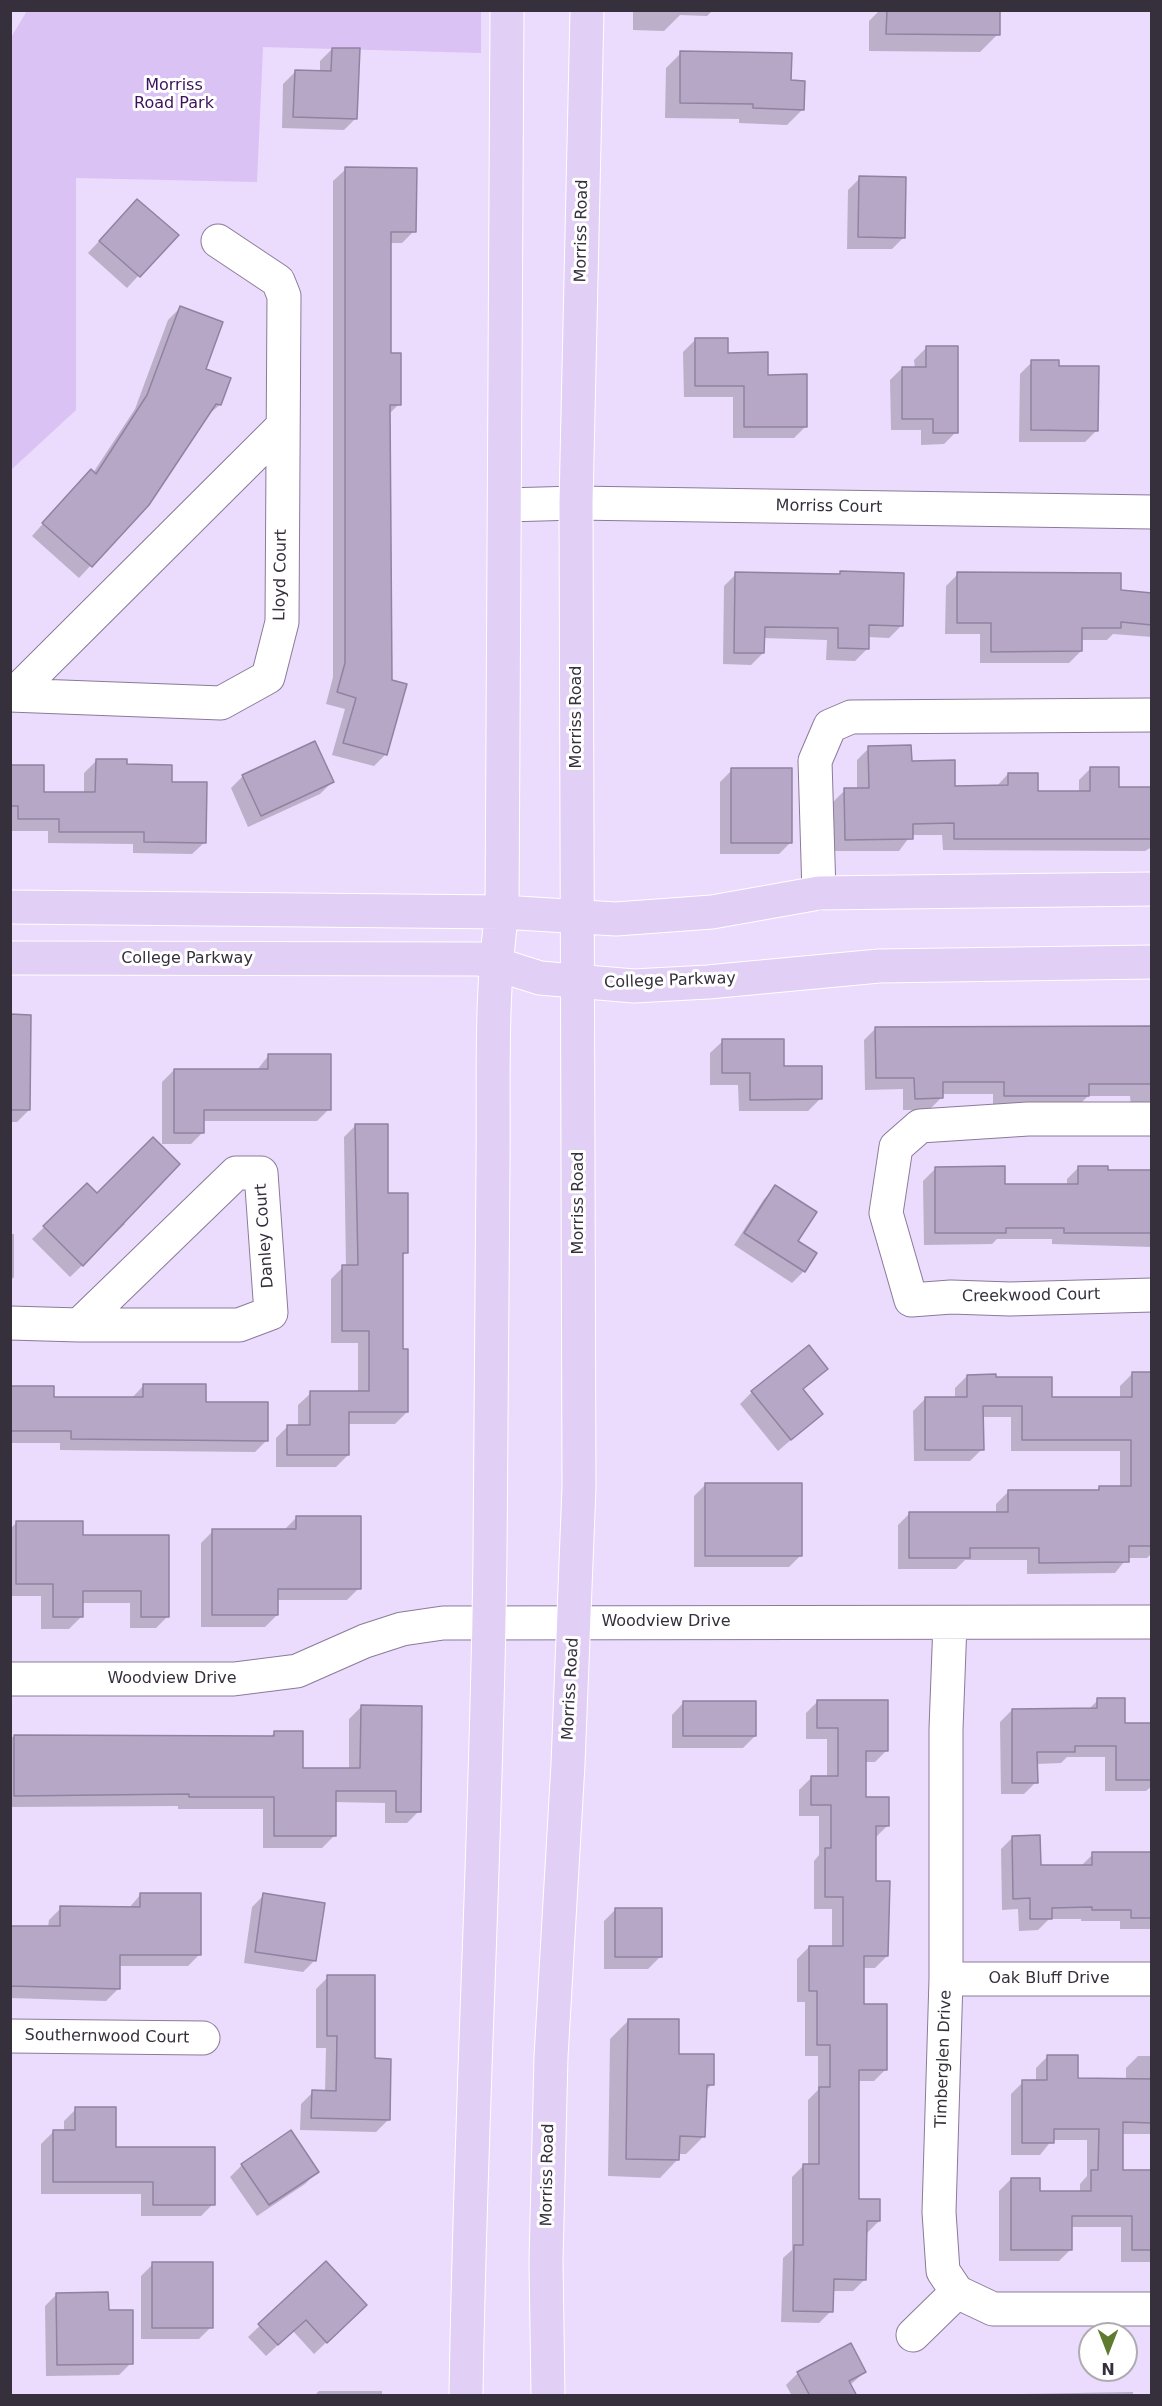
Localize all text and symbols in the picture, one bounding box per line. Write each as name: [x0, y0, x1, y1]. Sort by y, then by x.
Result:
park label: Morriss Road Park: [134, 76, 214, 114]
street label: Morriss Road: [572, 179, 592, 283]
street label: Morriss Court: [776, 496, 882, 518]
street label: Lloyd Court: [271, 529, 291, 621]
street label: Morriss Road: [567, 666, 587, 768]
street label: College Parkway: [121, 949, 253, 969]
street label: College Parkway: [604, 969, 736, 993]
street label: Morriss Road: [569, 1152, 589, 1254]
street label: Danley Court: [252, 1183, 278, 1289]
street label: Creekwood Court: [962, 1285, 1100, 1307]
street label: Woodview Drive: [601, 1612, 731, 1632]
street label: Morriss Road: [559, 1637, 583, 1741]
street label: Woodview Drive: [107, 1669, 237, 1689]
street label: Oak Bluff Drive: [988, 1969, 1110, 1989]
street label: Timberglen Drive: [932, 1990, 956, 2128]
street label: Southernwood Court: [25, 2026, 189, 2048]
street label: Morriss Road: [538, 2123, 558, 2227]
north arrow: [1078, 2322, 1138, 2382]
text: N: [1101, 2359, 1115, 2378]

